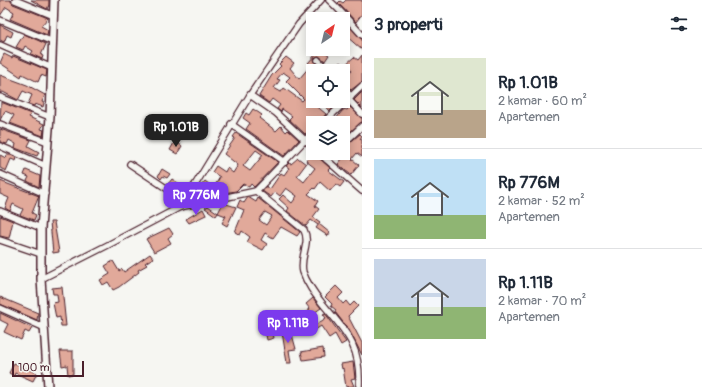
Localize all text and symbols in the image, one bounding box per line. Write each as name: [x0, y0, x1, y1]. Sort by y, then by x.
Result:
north arrow: [306, 12, 350, 56]
map controls: [306, 12, 350, 160]
icon: filters: [668, 13, 690, 35]
text: 3 properti: [374, 14, 443, 35]
button: locate: [306, 64, 350, 108]
text: Rp 1.01B: [498, 72, 558, 93]
icon: home: [406, 74, 454, 122]
text: 2 kamar · 60 m²: [498, 93, 587, 109]
text: Apartemen: [498, 109, 560, 125]
pin: Rp 1.01B: [135, 114, 217, 148]
button: layers: [306, 116, 350, 160]
text: Rp 1.01B: [153, 119, 199, 135]
text: Rp 776M: [498, 172, 560, 193]
icon: home: [406, 175, 454, 223]
pin: Rp 776M: [159, 182, 233, 216]
text: Rp 776M: [172, 187, 220, 203]
text: 2 kamar · 52 m²: [498, 193, 585, 209]
text: Apartemen: [498, 209, 560, 225]
text: Rp 1.11B: [498, 272, 553, 293]
icon: home: [406, 275, 454, 323]
text: 2 kamar · 70 m²: [498, 293, 586, 309]
text: Apartemen: [498, 309, 560, 325]
pin: Rp 1.11B: [247, 310, 329, 344]
text: Rp 1.11B: [267, 315, 309, 331]
scale bar: [12, 359, 84, 378]
text: 100 m: [18, 361, 49, 374]

